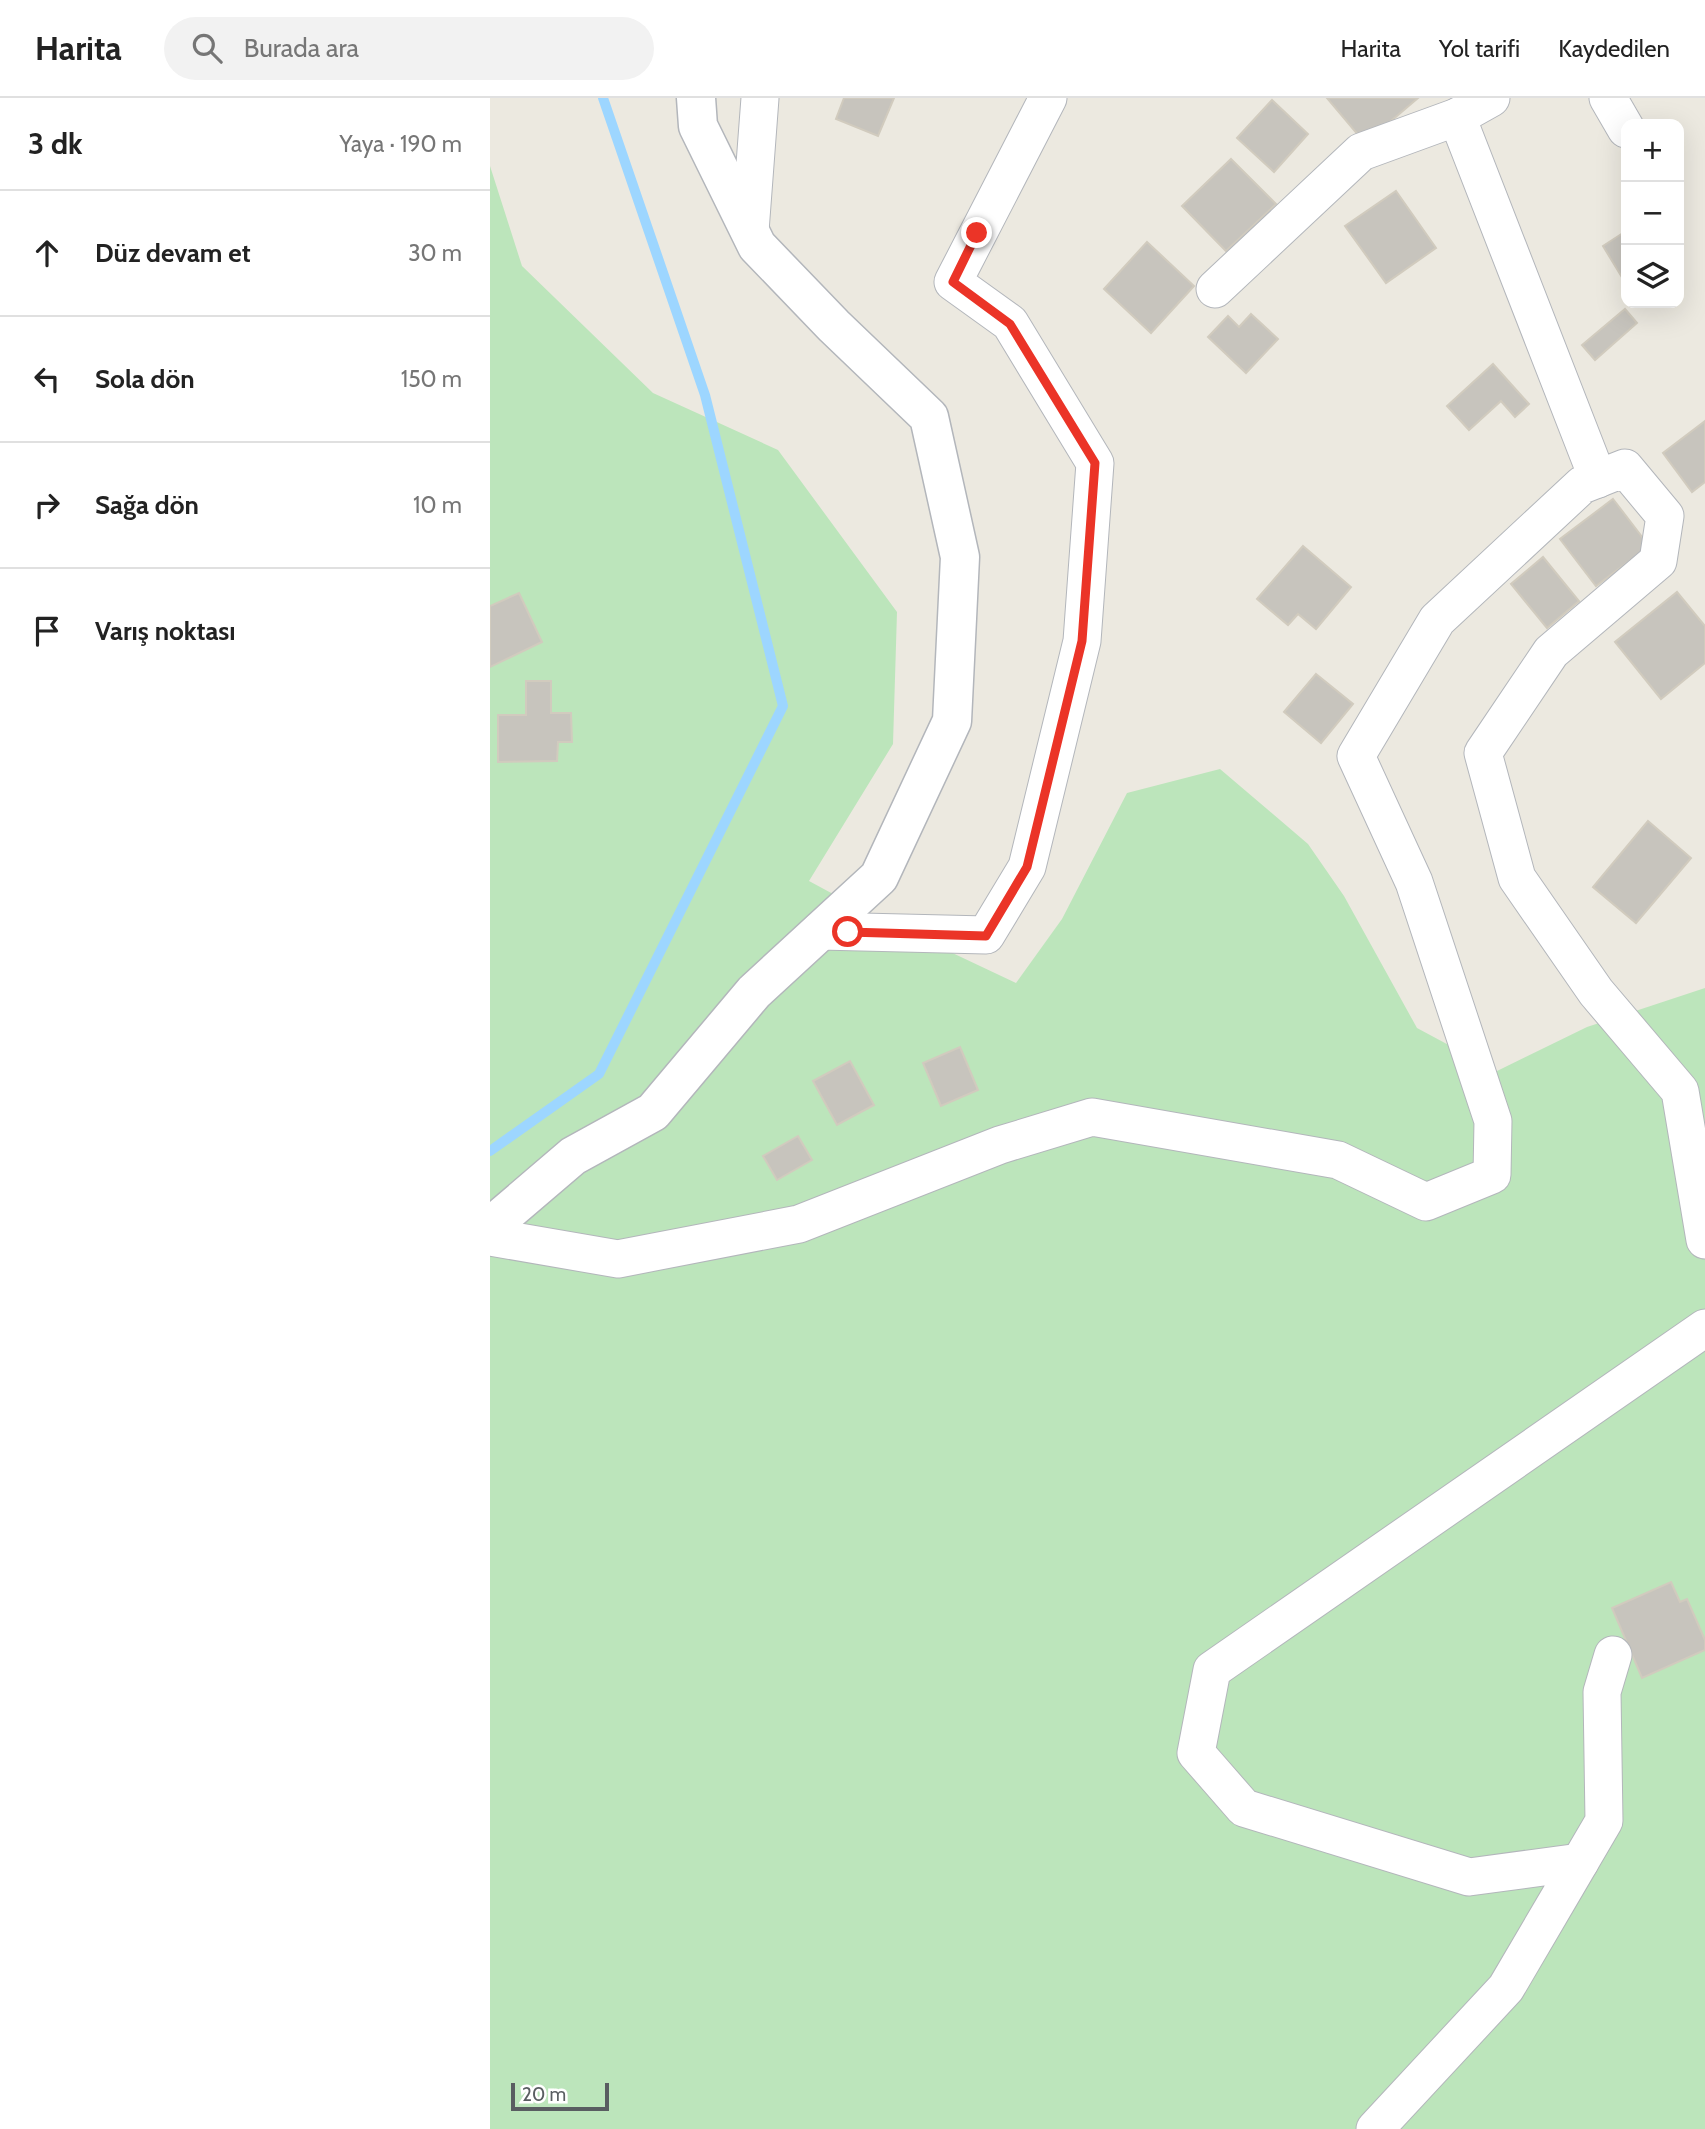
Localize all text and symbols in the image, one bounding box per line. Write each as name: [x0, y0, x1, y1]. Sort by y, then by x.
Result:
search box: [164, 17, 654, 80]
text: Harita: [35, 28, 122, 68]
icon: search: [188, 29, 226, 67]
text: Burada ara: [244, 32, 359, 64]
text: Harita: [1341, 34, 1401, 63]
text: Yol tarifi: [1439, 34, 1520, 63]
text: Kaydedilen: [1558, 34, 1670, 63]
map controls: [1621, 119, 1684, 308]
button: +: [1621, 119, 1684, 182]
text: 3 dk: [28, 125, 83, 162]
text: Yaya · 190 m: [340, 130, 462, 158]
button: −: [1621, 182, 1684, 245]
route end: [961, 217, 992, 248]
icon: ahead: [28, 234, 66, 272]
text: Düz devam et: [95, 237, 251, 269]
text: 30 m: [408, 239, 462, 267]
button: layers: [1621, 245, 1684, 308]
icon: left: [28, 360, 66, 398]
text: Sola dön: [95, 363, 195, 395]
text: 150 m: [401, 365, 462, 393]
icon: right: [28, 486, 66, 524]
text: Sağa dön: [95, 489, 199, 521]
text: 10 m: [413, 491, 462, 519]
icon: arrive: [28, 612, 66, 650]
text: Varış noktası: [95, 615, 236, 647]
route start: [832, 916, 863, 947]
scale bar: [511, 2080, 609, 2112]
text: 20 m: [522, 2083, 566, 2106]

